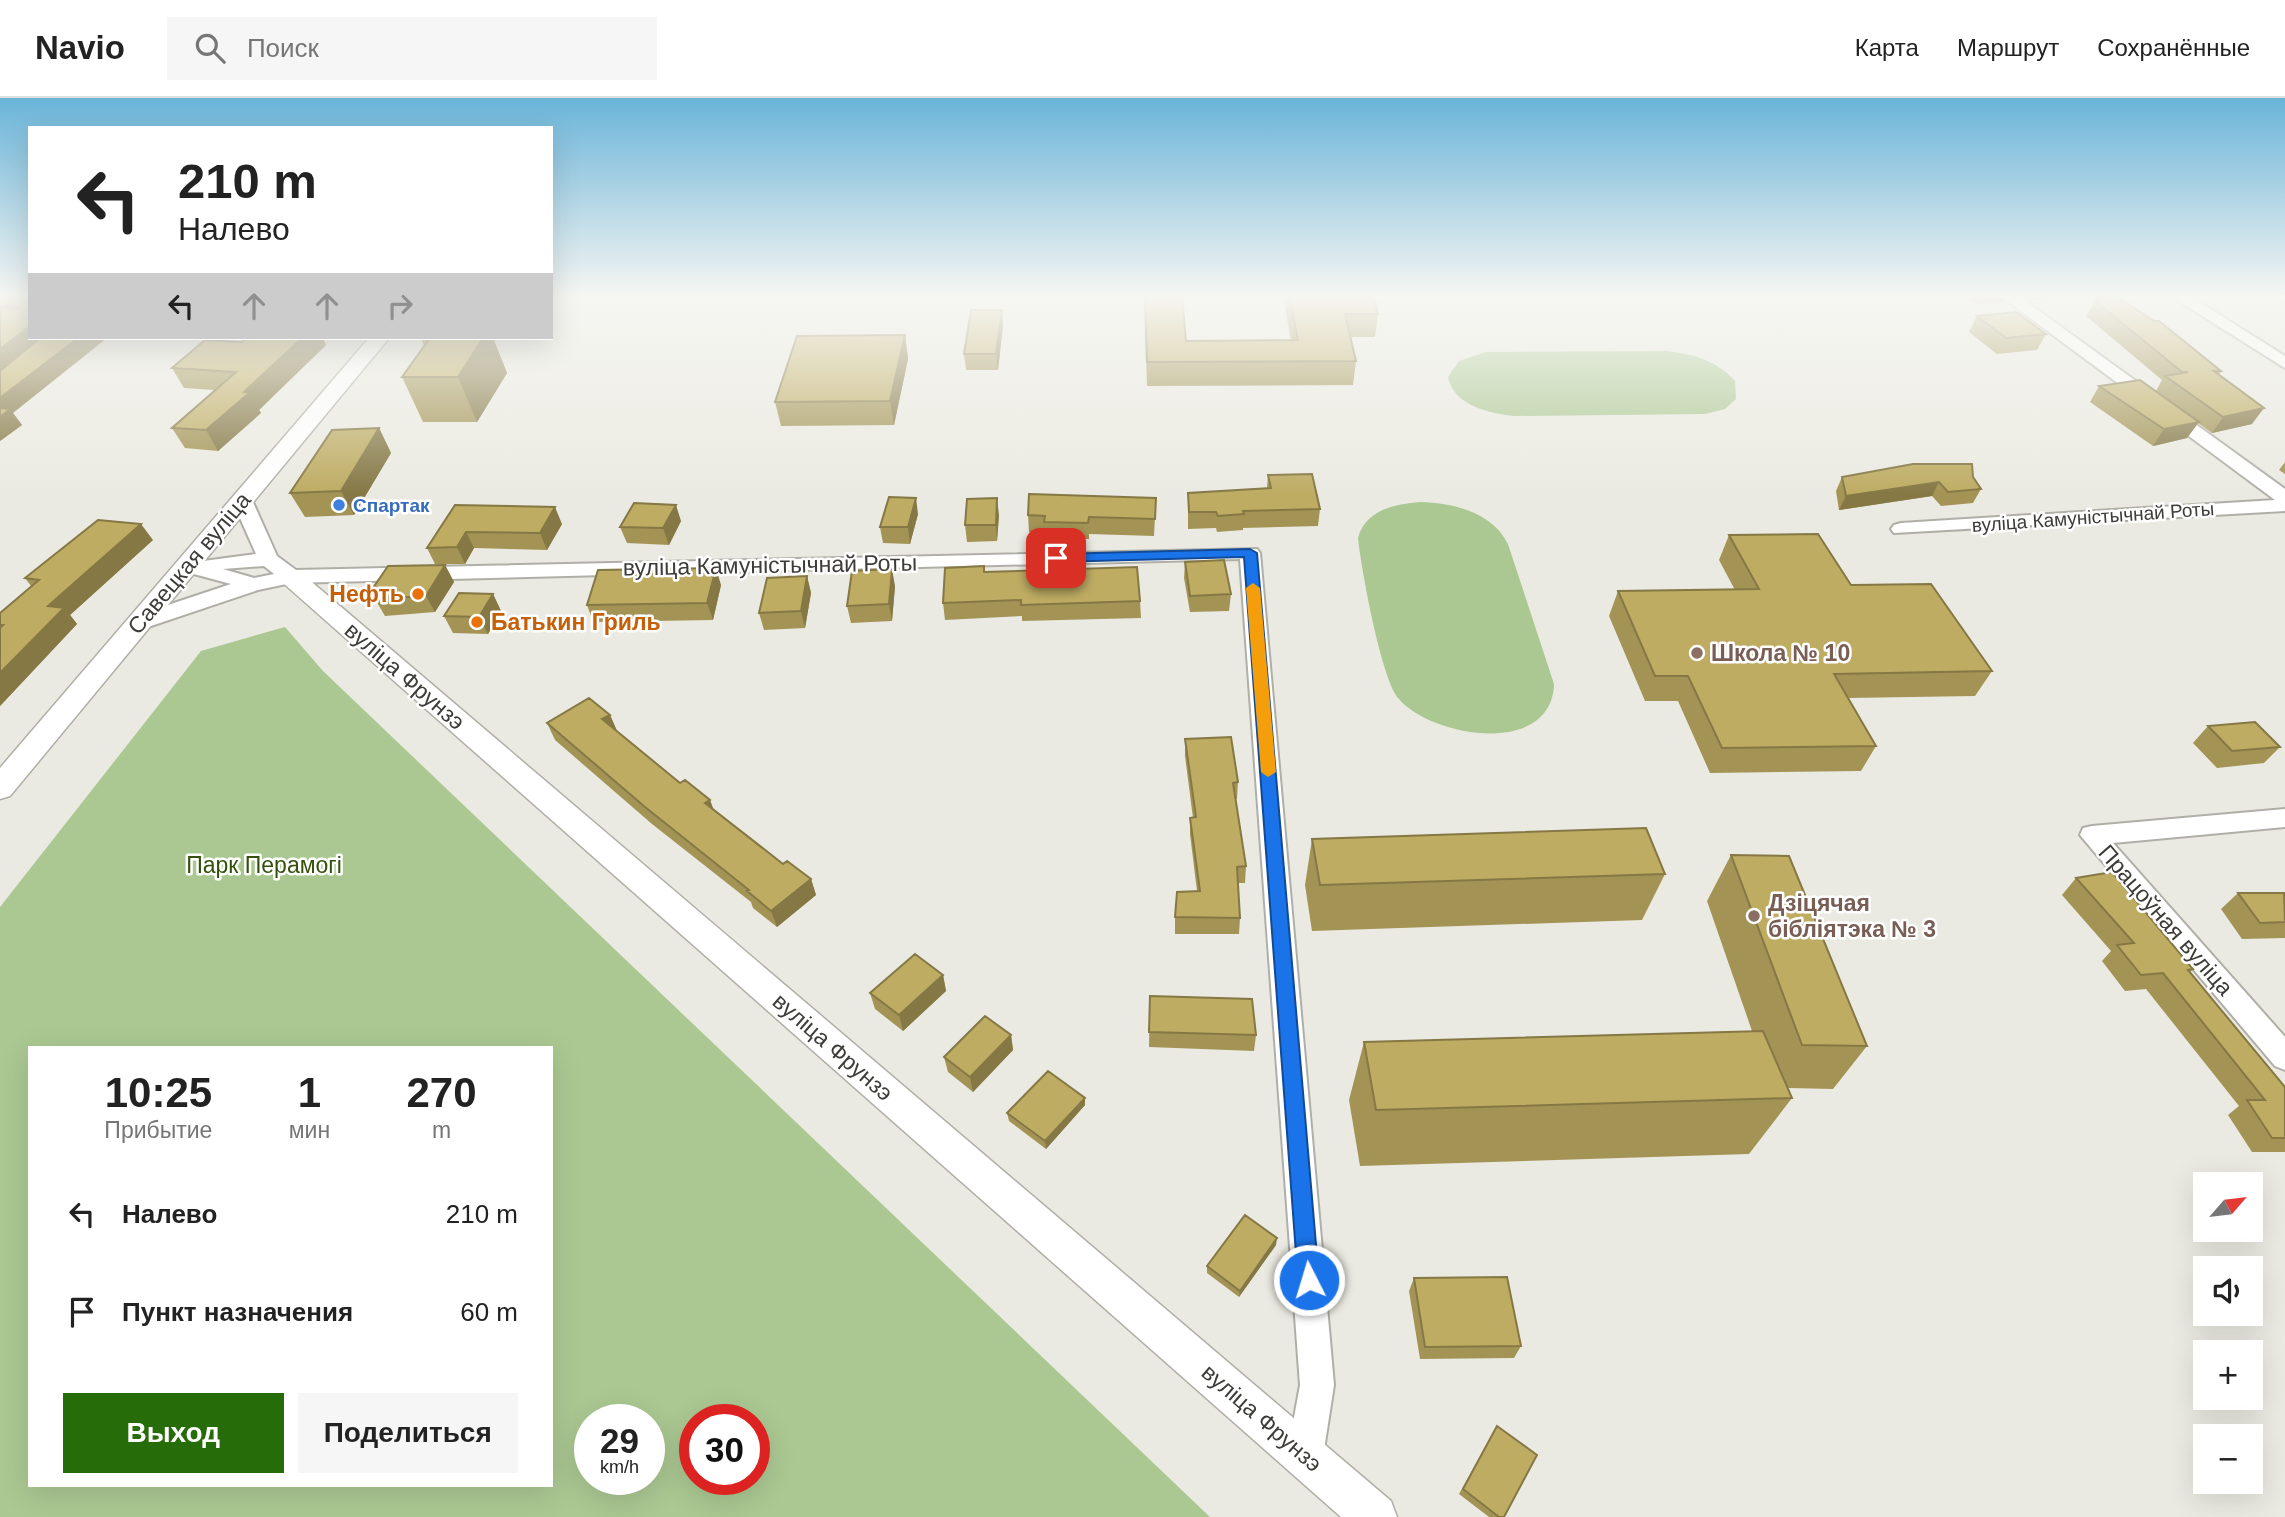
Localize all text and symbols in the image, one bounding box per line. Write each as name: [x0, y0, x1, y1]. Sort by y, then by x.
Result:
search box: [167, 17, 657, 80]
text: Navio: [35, 29, 125, 66]
icon: search: [191, 29, 229, 67]
text: Поиск: [247, 33, 319, 63]
text: Карта: [1855, 34, 1919, 61]
text: Маршрут: [1957, 34, 2059, 61]
text: Сохранённые: [2097, 34, 2250, 61]
icon: left: [63, 154, 154, 245]
text: 210 m: [178, 154, 317, 208]
text: Налево: [178, 211, 290, 247]
icon: left: [162, 287, 200, 325]
icon: ahead: [235, 287, 273, 325]
icon: ahead: [308, 287, 346, 325]
icon: right: [381, 287, 419, 325]
street label: Савецкая вуліца: [122, 487, 256, 639]
place label: Спартак: [353, 495, 430, 516]
marker: Спартак: [331, 497, 347, 513]
street label: вуліца Камуністычнай Роты: [1971, 498, 2215, 536]
pin: [1026, 528, 1086, 588]
icon: arrive: [1037, 539, 1075, 577]
street label: вуліца Камуністычнай Роты: [623, 549, 917, 581]
place label: Нефть: [329, 581, 404, 607]
marker: Нефть: [410, 586, 426, 602]
place label: Батькин Гриль: [491, 609, 661, 635]
marker: Батькин Гриль: [469, 614, 485, 630]
street label: вуліца Фрунзэ: [340, 617, 470, 735]
place label: Школа № 10: [1711, 640, 1850, 666]
marker: Школа № 10: [1689, 645, 1705, 661]
street label: Працоўная вуліца: [2094, 839, 2239, 1001]
park label: Парк Перамогі: [186, 852, 342, 878]
place label: Дзіцячая бібліятэка № 3: [1768, 890, 1936, 942]
marker: Дзіцячая бібліятэка № 3: [1746, 908, 1762, 924]
street label: вуліца Фрунзэ: [768, 988, 898, 1106]
text: 10:25: [105, 1069, 212, 1116]
text: 1: [298, 1069, 321, 1116]
text: 270: [407, 1069, 477, 1116]
text: Прибытие: [104, 1117, 212, 1143]
text: мин: [289, 1117, 330, 1143]
text: m: [432, 1117, 451, 1143]
north arrow: [2193, 1172, 2263, 1242]
map controls: [2193, 1172, 2263, 1494]
icon: left: [63, 1195, 101, 1233]
text: Налево: [122, 1199, 217, 1229]
text: 210 m: [446, 1199, 518, 1229]
position arrow: [1272, 1243, 1346, 1317]
button: sound: [2193, 1256, 2263, 1326]
icon: arrive: [63, 1293, 101, 1331]
text: Пункт назначения: [122, 1297, 353, 1327]
text: 60 m: [460, 1297, 518, 1327]
button: +: [2193, 1340, 2263, 1410]
street label: вуліца Фрунзэ: [1197, 1359, 1327, 1477]
button: Выход: [63, 1393, 284, 1473]
button: Поделиться: [298, 1393, 518, 1473]
speed limit sign: 30: [679, 1404, 770, 1495]
text: 29: [600, 1421, 639, 1460]
button: −: [2193, 1424, 2263, 1494]
text: km/h: [600, 1457, 639, 1477]

